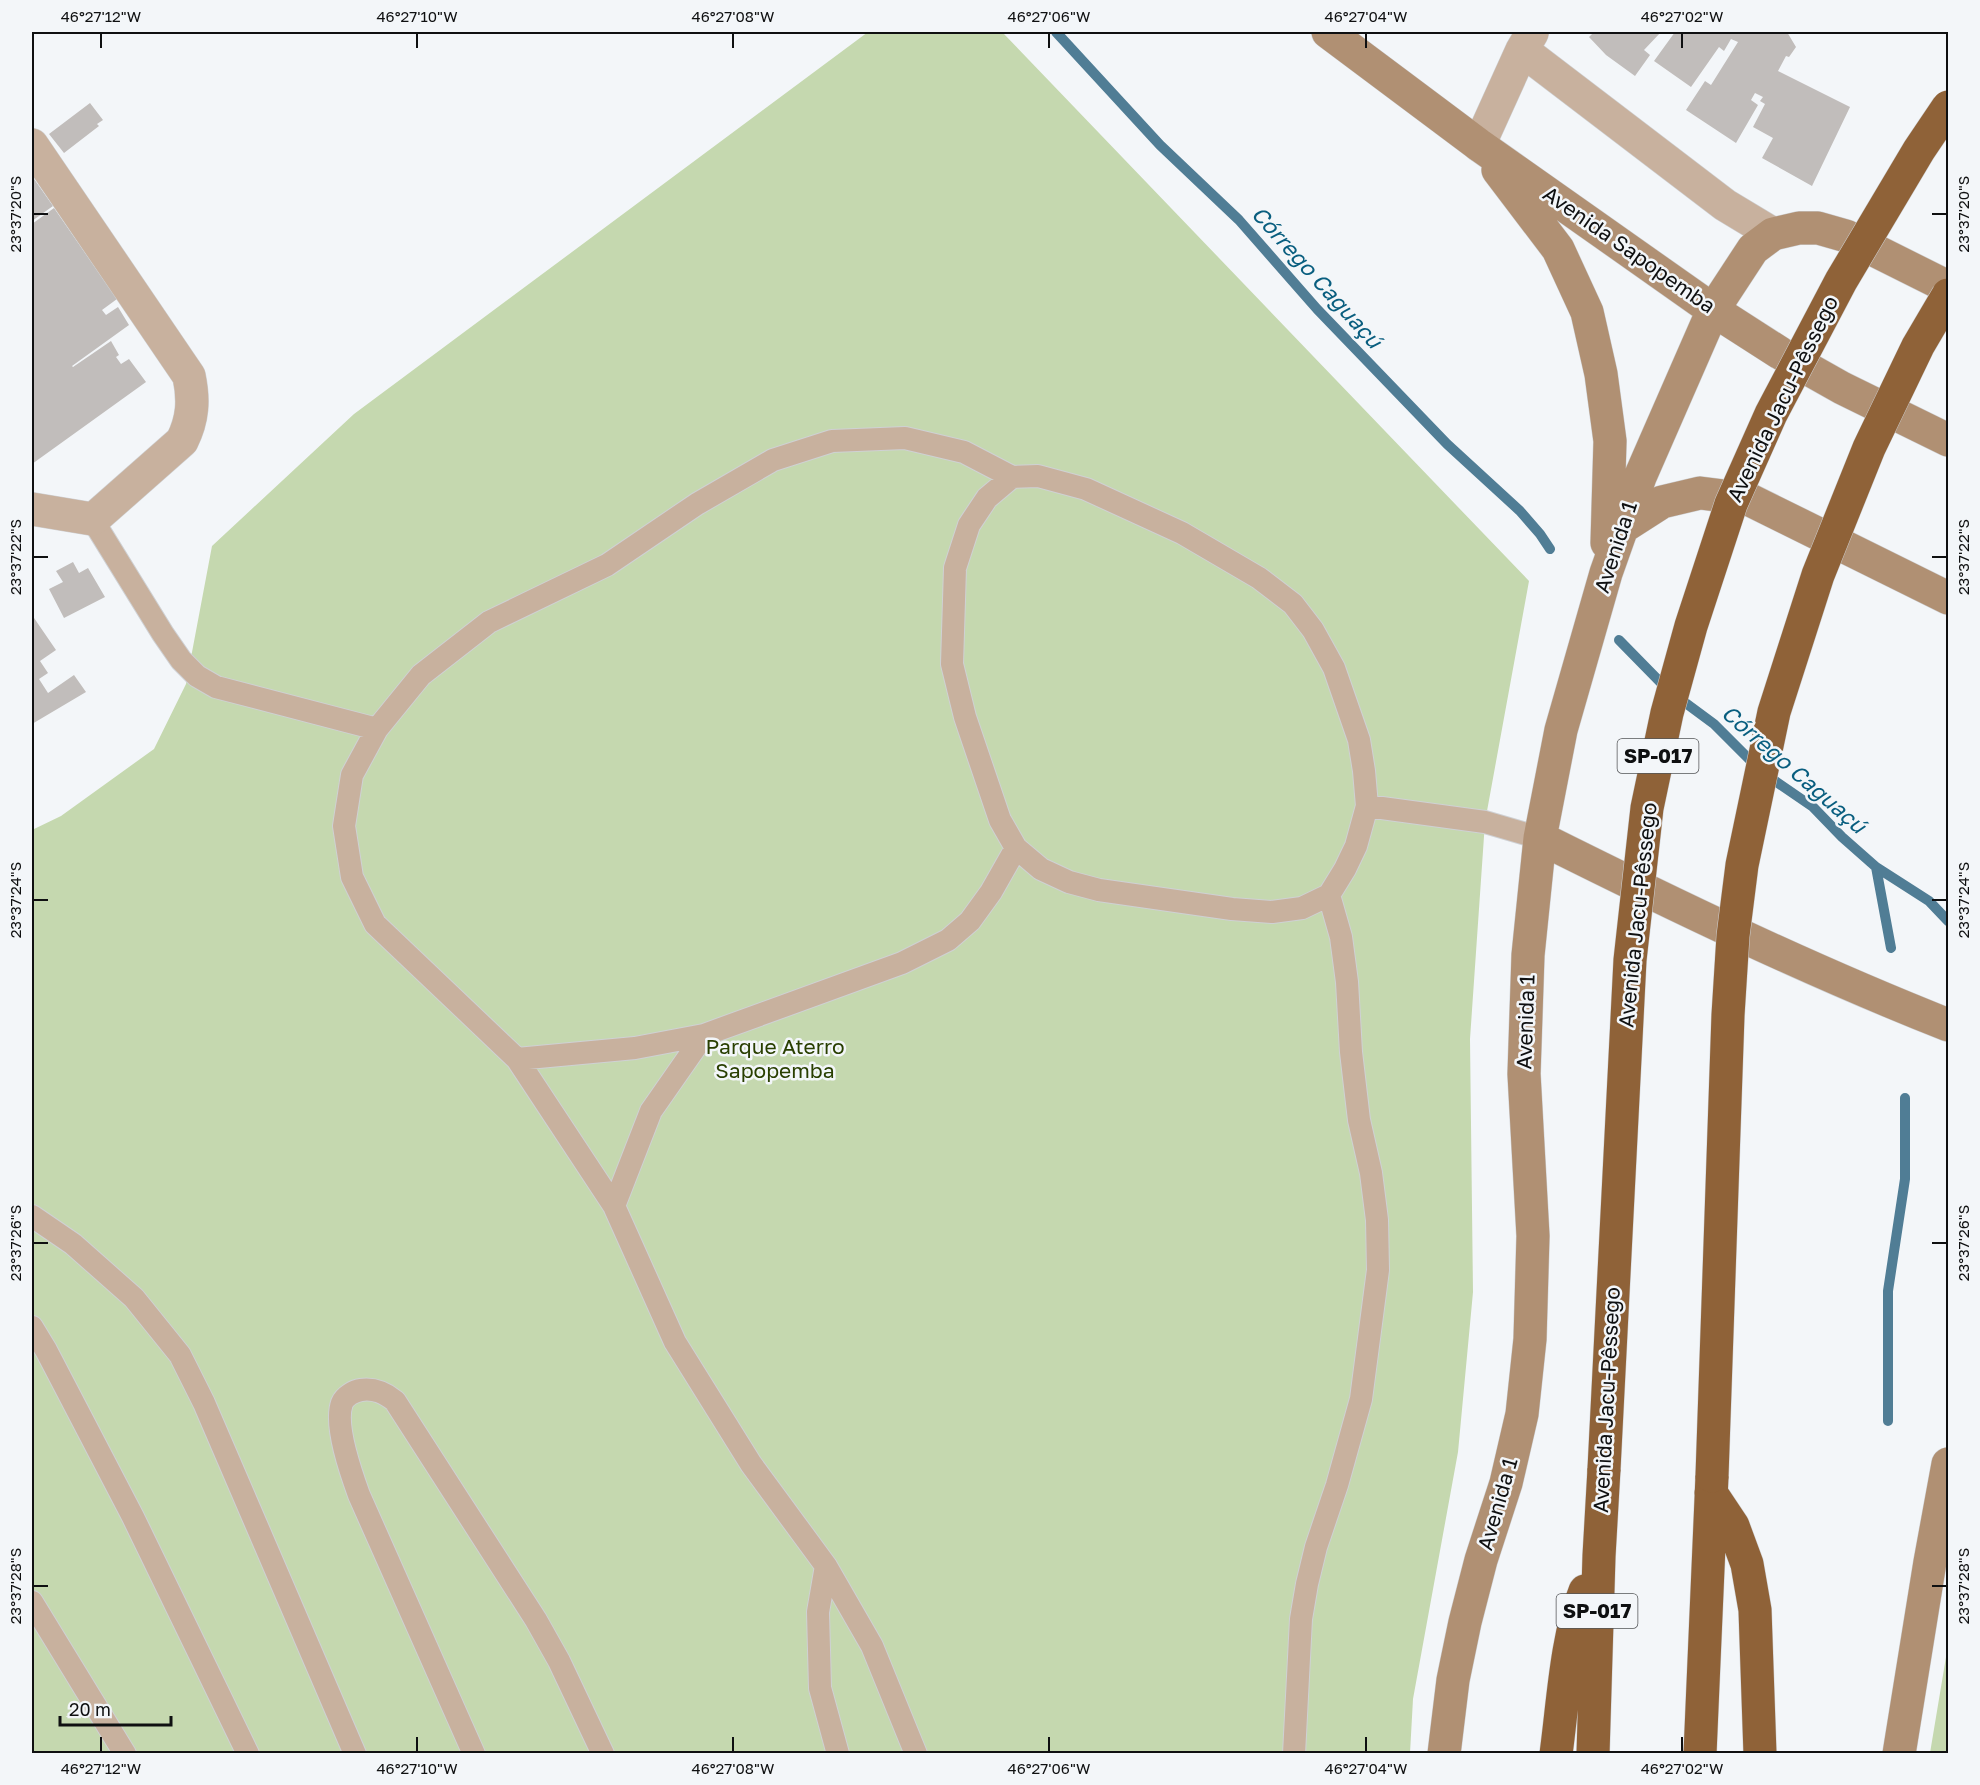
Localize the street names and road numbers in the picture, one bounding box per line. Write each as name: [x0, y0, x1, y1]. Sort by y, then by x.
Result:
street label: Avenida Sapopemba: [1538, 180, 1721, 318]
street label: Avenida Jacu-Pêssego: [1721, 291, 1843, 506]
street label: Avenida 1: [1588, 497, 1642, 596]
road number: SP-017: [1618, 739, 1698, 773]
street label: Avenida Jacu-Pêssego: [1612, 801, 1662, 1029]
street label: Avenida 1: [1510, 974, 1540, 1070]
street label: Avenida Jacu-Pêssego: [1587, 1286, 1625, 1514]
street label: Avenida 1: [1471, 1454, 1523, 1553]
road number: SP-017: [1556, 1594, 1638, 1628]

